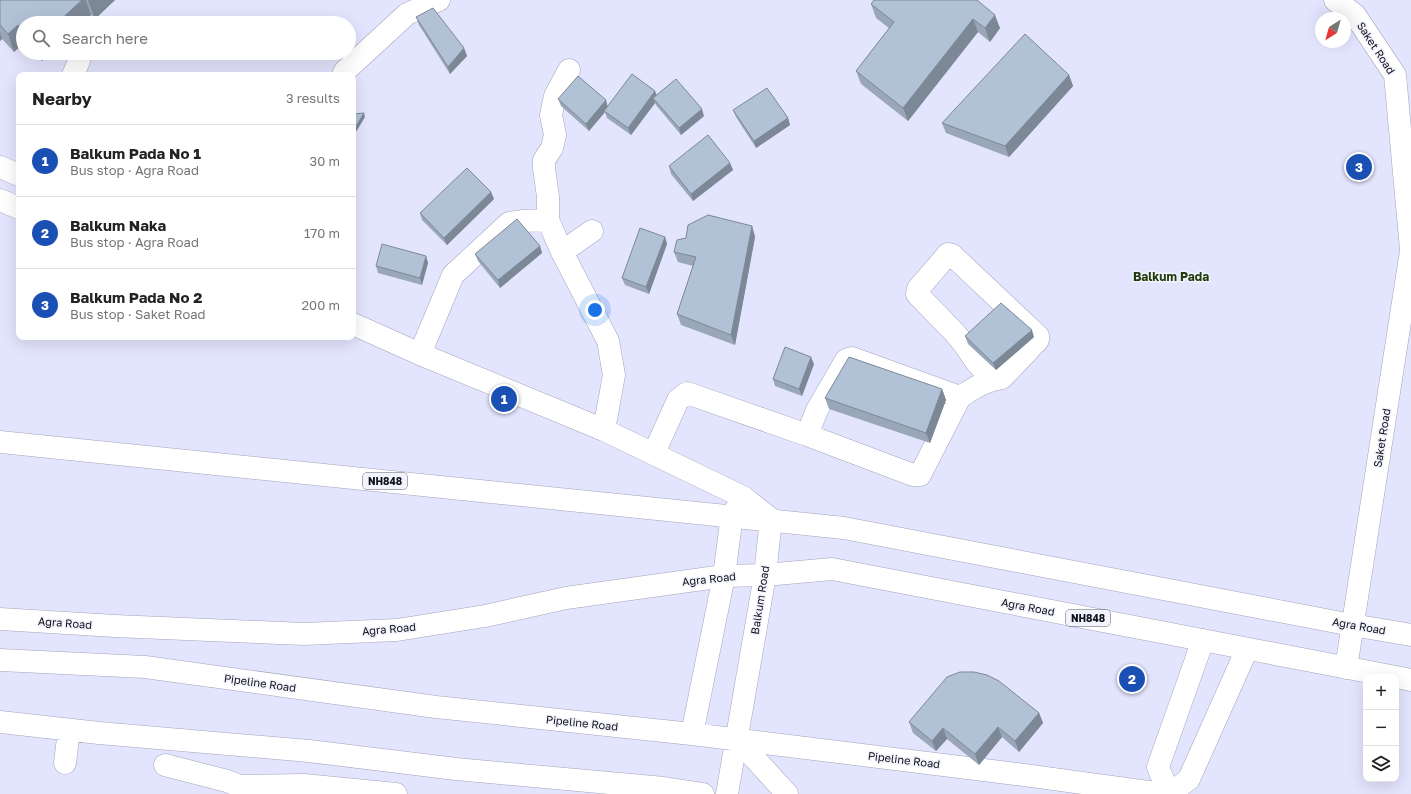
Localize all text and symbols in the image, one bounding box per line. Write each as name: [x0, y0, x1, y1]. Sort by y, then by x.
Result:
north arrow: [1315, 12, 1351, 48]
search box: [16, 16, 356, 60]
street label: Saket Road: [1355, 19, 1398, 76]
icon: search: [30, 27, 52, 49]
text: Search here: [62, 29, 148, 47]
text: Nearby: [32, 88, 92, 109]
text: 3 results: [286, 90, 340, 106]
text: Balkum Pada No 1: [70, 144, 201, 162]
pin: 3: [1346, 152, 1372, 182]
text: 1: [42, 153, 48, 169]
text: 30 m: [310, 153, 340, 169]
text: Bus stop · Agra Road: [70, 162, 199, 178]
text: Balkum Naka: [70, 216, 166, 234]
text: 2: [41, 225, 49, 241]
text: 170 m: [304, 225, 340, 241]
text: Bus stop · Agra Road: [70, 234, 199, 250]
district label: Balkum Pada: [1133, 269, 1209, 284]
text: Balkum Pada No 2: [70, 288, 202, 306]
text: 3: [41, 297, 49, 313]
text: 200 m: [302, 297, 340, 313]
your location: [585, 300, 605, 320]
text: Bus stop · Saket Road: [70, 306, 206, 322]
pin: 1: [491, 384, 517, 414]
street label: Saket Road: [1370, 407, 1393, 468]
road number: NH848: [363, 473, 407, 489]
street label: Balkum Road: [748, 565, 771, 635]
street label: Agra Road: [681, 569, 737, 588]
street label: Agra Road: [1000, 595, 1056, 618]
road number: NH848: [1066, 610, 1110, 626]
street label: Agra Road: [38, 614, 92, 631]
street label: Agra Road: [1331, 614, 1387, 637]
street label: Agra Road: [361, 620, 416, 637]
pin: 2: [1119, 664, 1145, 694]
street label: Pipeline Road: [223, 671, 297, 694]
map controls: [1363, 674, 1399, 782]
button: +: [1363, 674, 1399, 710]
button: −: [1363, 710, 1399, 746]
street label: Pipeline Road: [545, 712, 619, 733]
button: layers: [1363, 746, 1399, 782]
street label: Pipeline Road: [867, 749, 941, 770]

